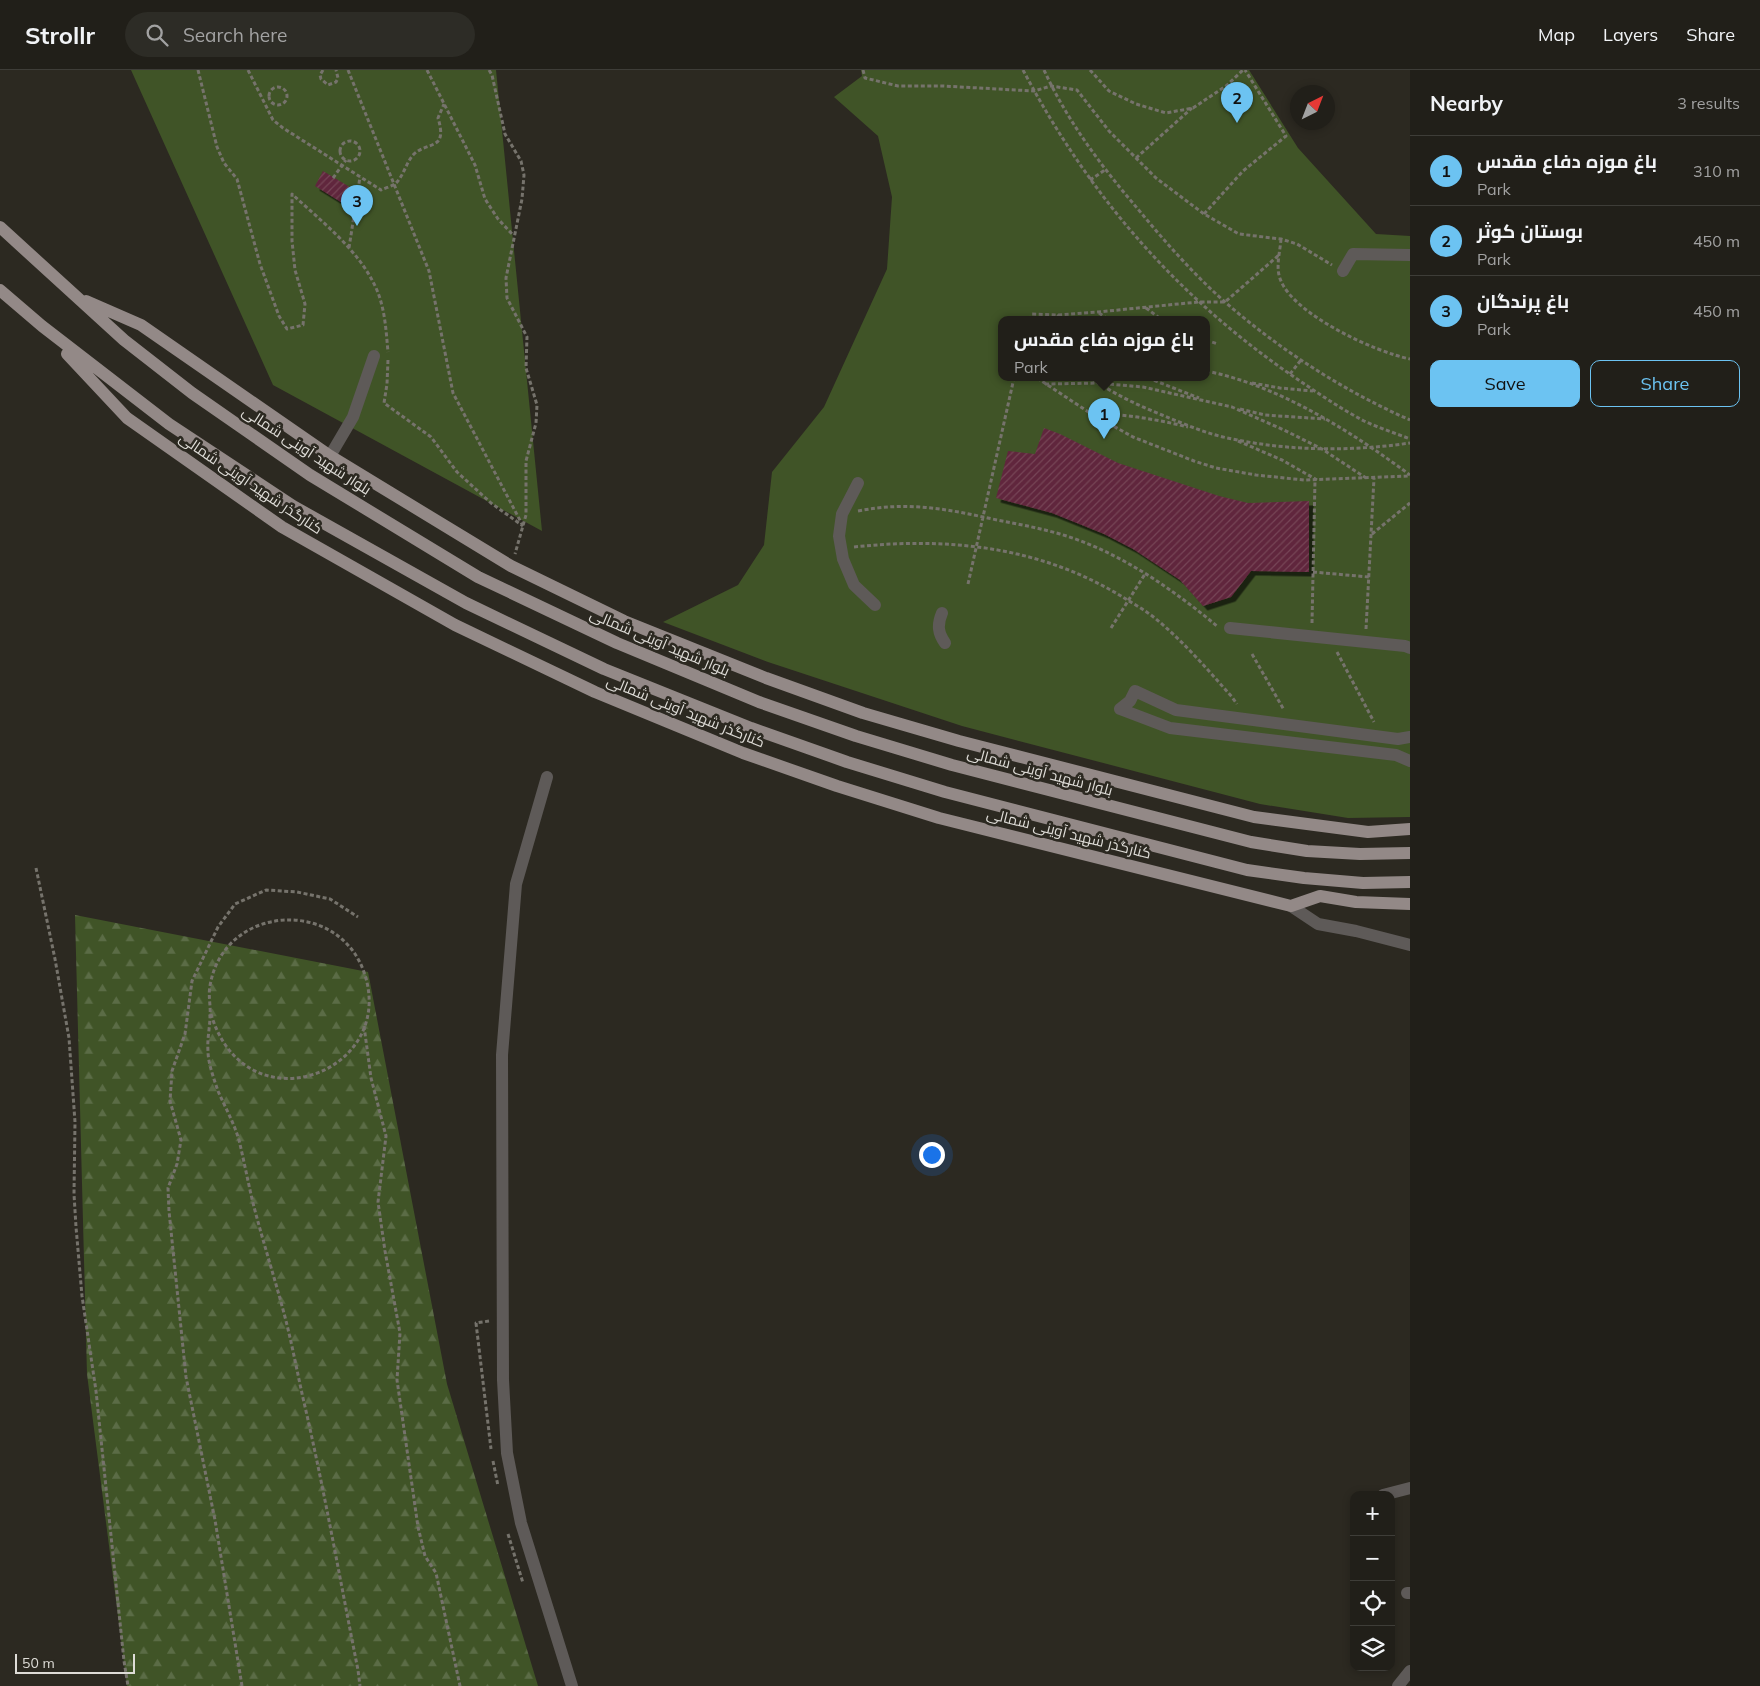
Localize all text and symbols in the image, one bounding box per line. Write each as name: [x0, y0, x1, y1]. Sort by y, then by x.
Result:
search box: [125, 12, 475, 57]
text: Strollr: [25, 20, 95, 50]
icon: search: [143, 21, 171, 49]
text: Search here: [183, 23, 287, 47]
text: Map: [1538, 23, 1575, 46]
text: Layers: [1603, 23, 1658, 46]
text: Share: [1686, 23, 1735, 46]
pin: 2: [1221, 82, 1253, 123]
north arrow: [1290, 85, 1335, 130]
text: Nearby: [1430, 90, 1503, 116]
text: 3 results: [1677, 93, 1740, 113]
text: باغ موزه دفاع مقدس: [1477, 149, 1657, 173]
text: 1: [1441, 161, 1451, 181]
text: 310 m: [1693, 161, 1740, 181]
text: Park: [1477, 179, 1511, 199]
pin: 3: [341, 185, 373, 226]
text: بوستان کوثر: [1477, 219, 1583, 243]
text: 2: [1441, 231, 1451, 251]
text: 450 m: [1693, 231, 1740, 251]
text: Park: [1477, 249, 1511, 269]
text: باغ پرندگان: [1477, 289, 1569, 313]
text: 3: [1441, 301, 1451, 321]
text: 450 m: [1693, 301, 1740, 321]
popup: [998, 316, 1210, 381]
text: Park: [1477, 319, 1511, 339]
text: باغ موزه دفاع مقدس: [1014, 327, 1194, 351]
text: Park: [1014, 357, 1048, 377]
button: Save: [1430, 360, 1580, 407]
button: Share: [1590, 360, 1740, 407]
pin: 1: [1088, 398, 1120, 439]
street label: بلوار شهید آوینی شمالی: [238, 401, 375, 500]
street label: کنارگذر شهید آوینی شمالی: [175, 428, 326, 539]
street label: بلوار شهید آوینی شمالی: [587, 604, 733, 681]
street label: کنارگذر شهید آوینی شمالی: [604, 671, 768, 752]
street label: بلوار شهید آوینی شمالی: [965, 742, 1115, 801]
street label: کنارگذر شهید آوینی شمالی: [984, 803, 1153, 864]
your location: [919, 1142, 945, 1168]
map controls: [1350, 1491, 1395, 1671]
button: +: [1350, 1491, 1395, 1536]
button: −: [1350, 1536, 1395, 1581]
button: locate: [1350, 1581, 1395, 1626]
button: layers: [1350, 1626, 1395, 1671]
scale bar: [15, 1651, 135, 1674]
text: 50 m: [22, 1654, 55, 1672]

